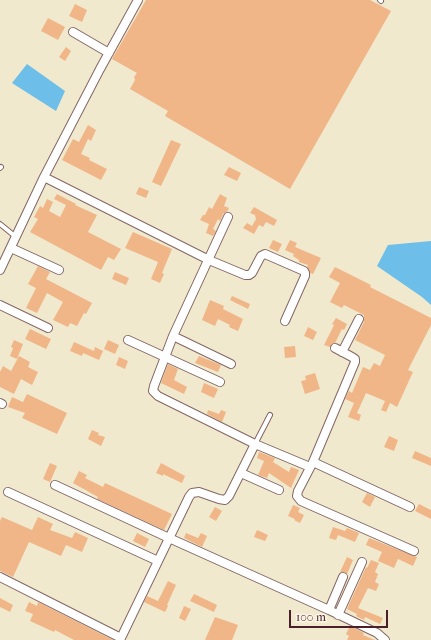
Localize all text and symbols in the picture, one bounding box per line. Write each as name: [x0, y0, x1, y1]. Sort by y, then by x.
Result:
scale bar: [291, 602, 390, 628]
text: 100 m: [296, 610, 326, 624]

